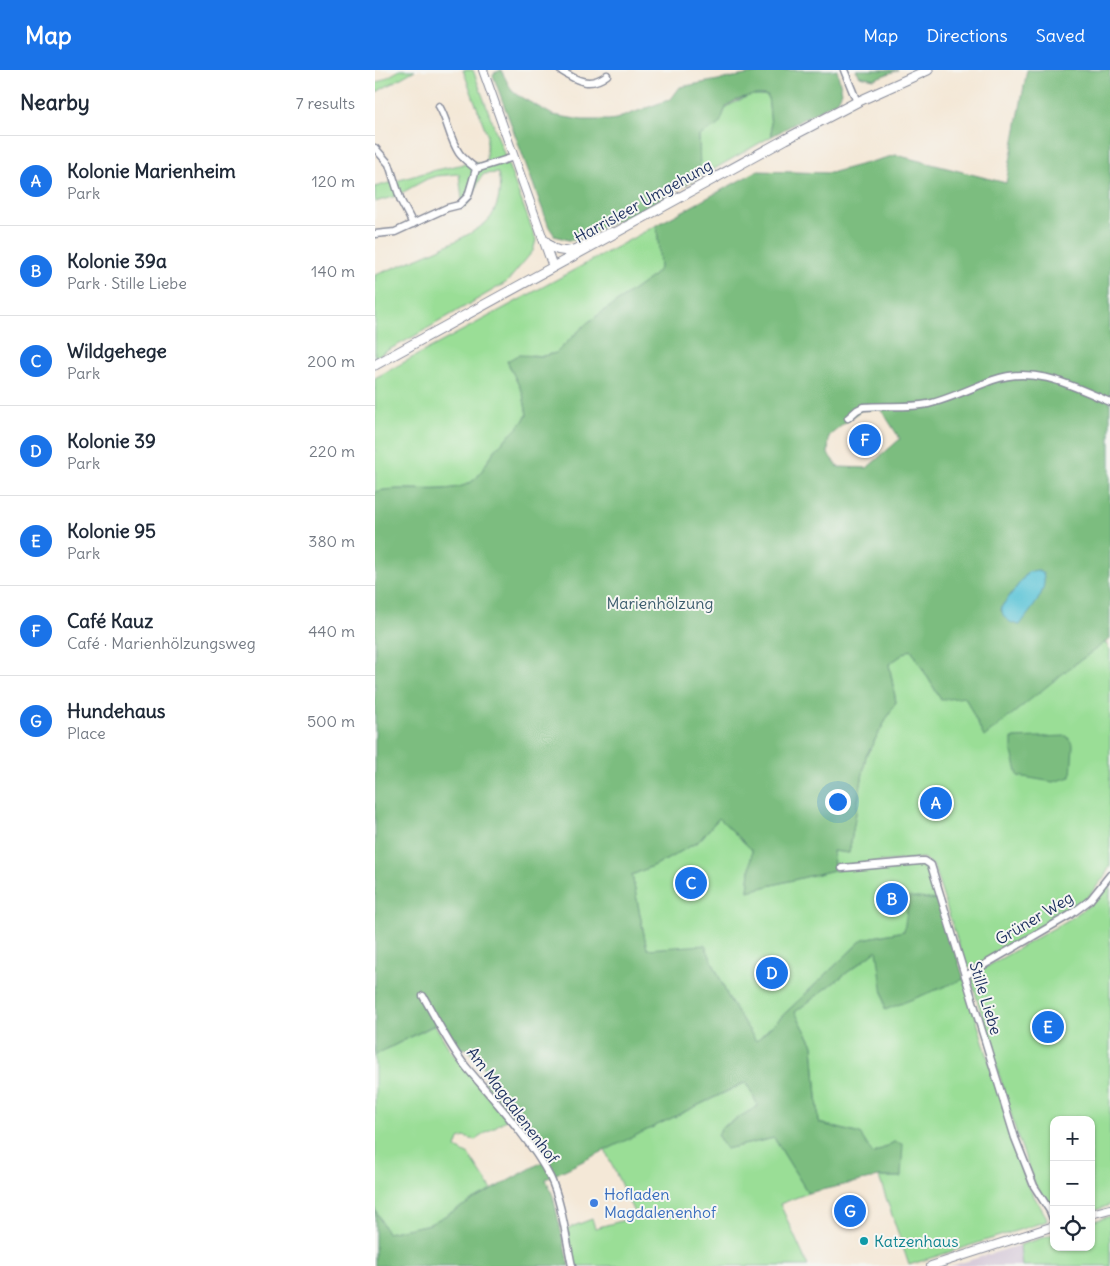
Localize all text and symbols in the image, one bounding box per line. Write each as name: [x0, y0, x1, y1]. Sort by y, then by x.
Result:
text: Map: [25, 20, 72, 50]
text: Map: [863, 24, 898, 47]
text: Directions: [926, 24, 1008, 47]
text: Saved: [1036, 24, 1085, 47]
text: Nearby: [20, 89, 90, 116]
text: 7 results: [296, 93, 355, 113]
street label: Harrisleer Umgehung: [570, 155, 716, 247]
text: Kolonie Marienheim: [67, 159, 236, 183]
text: A: [31, 171, 41, 191]
text: 120 m: [312, 171, 355, 191]
text: Park: [67, 183, 100, 203]
text: Kolonie 39a: [67, 249, 167, 273]
text: B: [31, 261, 41, 281]
text: 140 m: [311, 261, 355, 281]
text: Park · Stille Liebe: [67, 273, 187, 293]
text: Wildgehege: [67, 339, 167, 363]
text: C: [31, 351, 41, 371]
text: 200 m: [307, 351, 355, 371]
text: Park: [67, 363, 100, 383]
pin: F: [849, 421, 881, 459]
text: Kolonie 39: [67, 429, 156, 453]
text: D: [30, 441, 42, 461]
text: 220 m: [309, 441, 355, 461]
text: Park: [67, 453, 100, 473]
text: Kolonie 95: [67, 519, 156, 543]
text: E: [31, 531, 41, 551]
text: 380 m: [308, 531, 355, 551]
text: Park: [67, 543, 100, 563]
park label: Marienhölzung: [607, 593, 714, 613]
text: Café Kauz: [67, 609, 153, 633]
text: F: [31, 621, 41, 641]
text: 440 m: [308, 621, 355, 641]
text: Café · Marienhölzungsweg: [67, 633, 256, 653]
text: Hundehaus: [67, 699, 166, 723]
text: G: [30, 711, 42, 731]
text: 500 m: [307, 711, 355, 731]
text: Place: [67, 723, 106, 743]
pin: A: [920, 784, 952, 822]
your location: [825, 789, 851, 815]
pin: C: [675, 864, 707, 902]
pin: B: [876, 880, 908, 918]
street label: Grüner Weg: [991, 887, 1077, 949]
pin: D: [756, 954, 788, 992]
street label: Stille Liebe: [965, 959, 1007, 1037]
pin: E: [1032, 1008, 1064, 1046]
street label: Am Magdalenenhof: [463, 1043, 564, 1168]
map controls: [1050, 1116, 1095, 1251]
button: +: [1050, 1116, 1095, 1161]
button: −: [1050, 1161, 1095, 1206]
place label: Hofladen Magdalenenhof: [604, 1184, 717, 1222]
pin: G: [834, 1192, 866, 1230]
marker: Hofladen Magdalenenhof: [588, 1197, 600, 1209]
button: locate: [1050, 1206, 1095, 1251]
place label: Katzenhaus: [874, 1231, 958, 1251]
marker: Katzenhaus: [858, 1235, 870, 1247]

